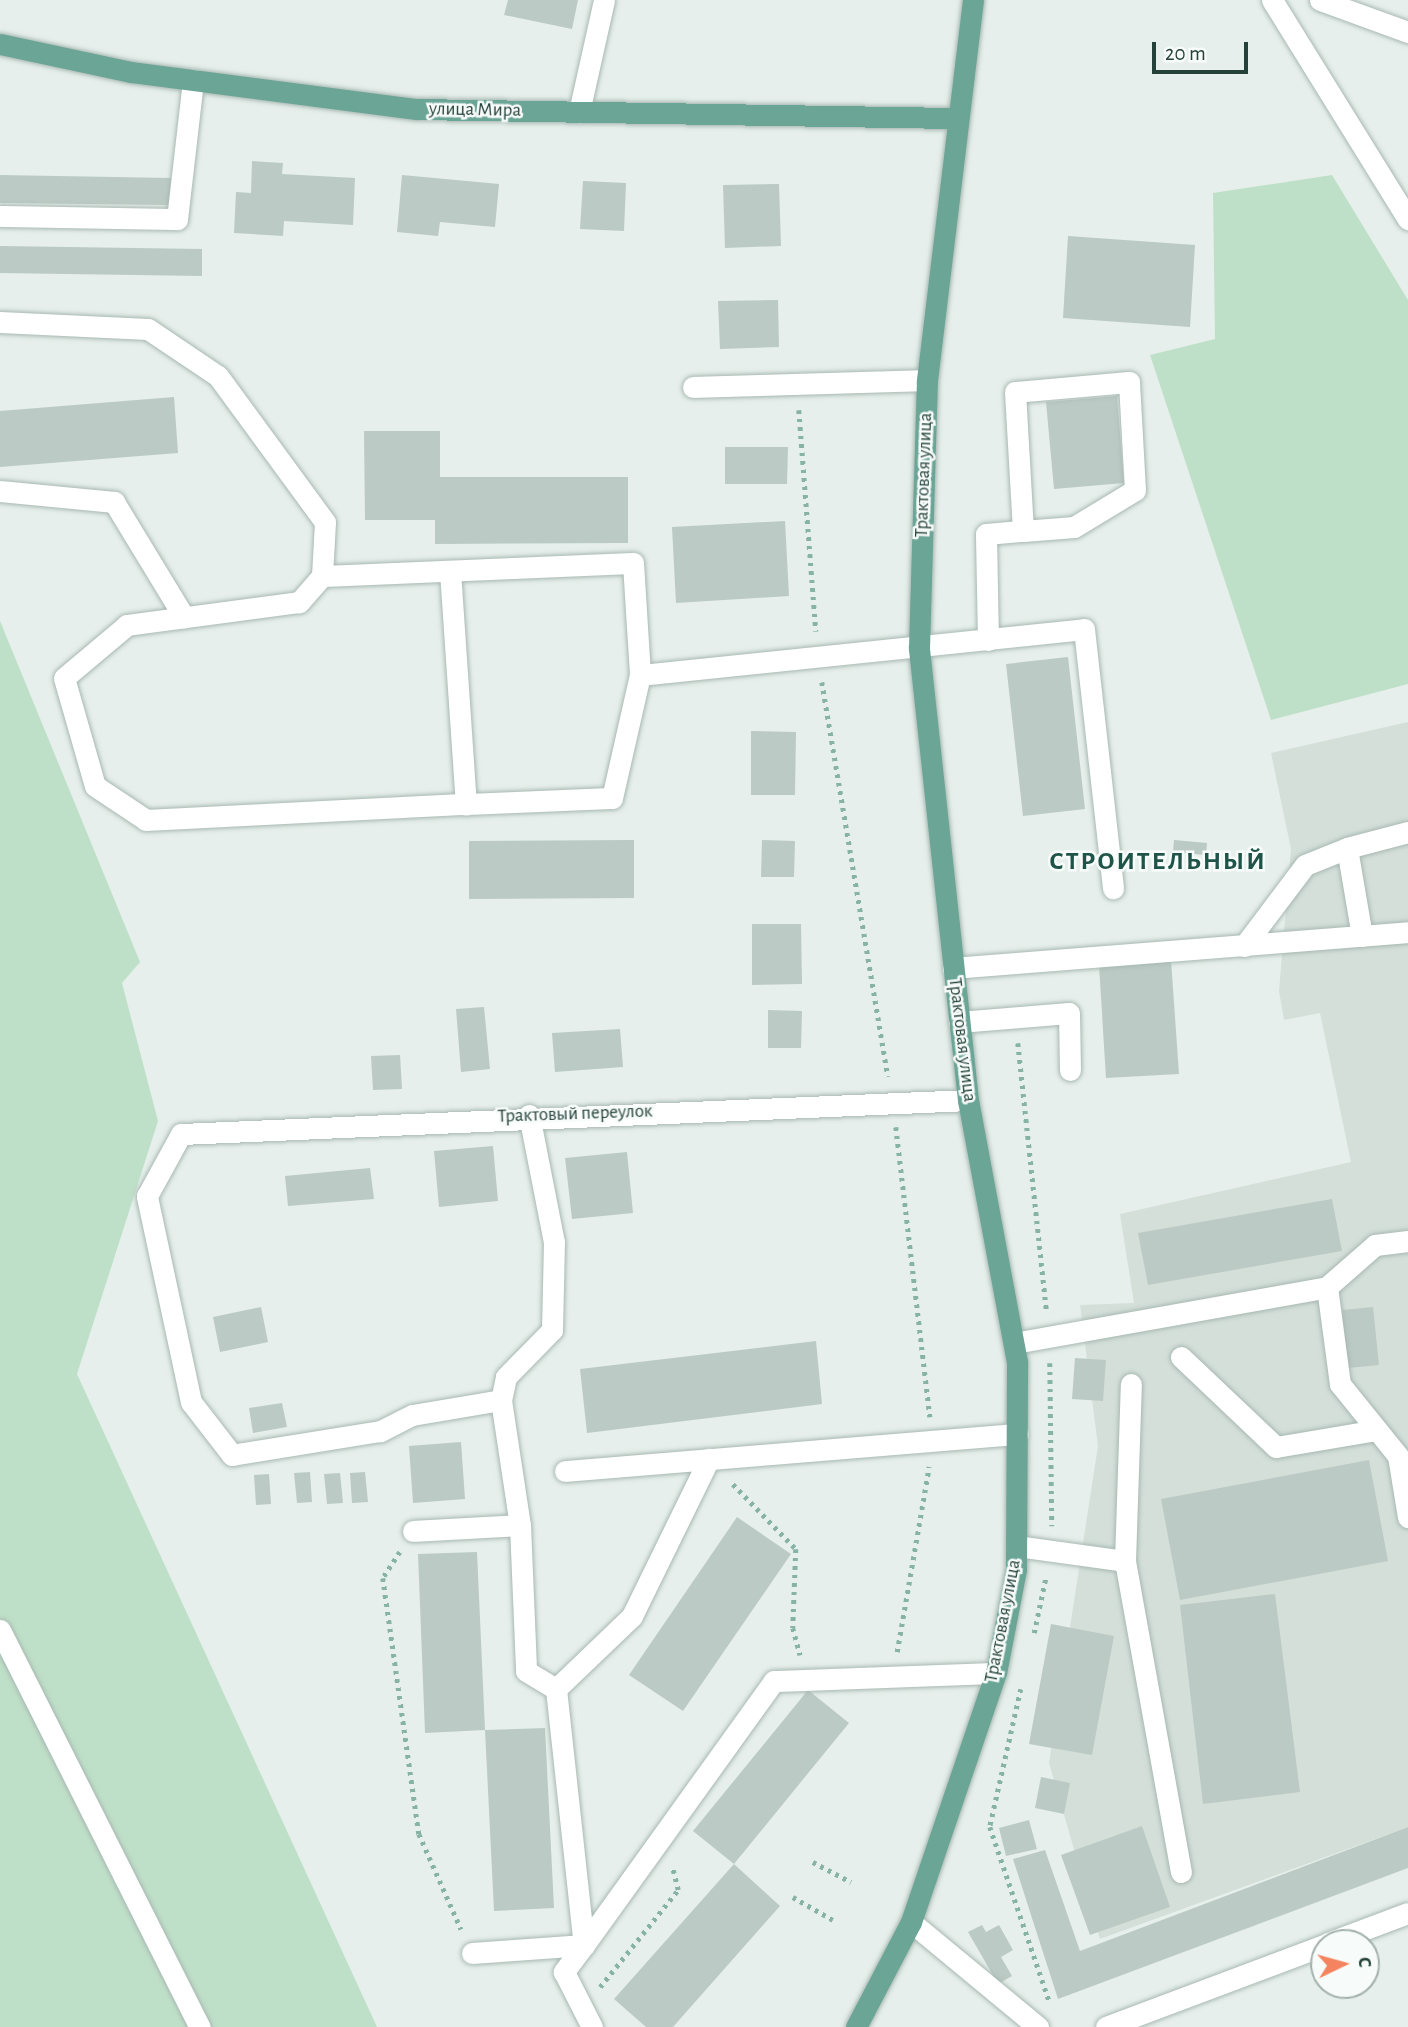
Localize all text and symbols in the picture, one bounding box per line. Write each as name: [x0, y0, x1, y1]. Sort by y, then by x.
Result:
scale bar: [1156, 28, 1252, 72]
text: 20 m: [1165, 43, 1206, 64]
street label: улица Мира: [429, 98, 521, 122]
street label: Трактовая улица: [910, 412, 938, 538]
district label: СТРОИТЕЛЬНЫЙ: [1051, 846, 1265, 878]
street label: Трактовая улица: [943, 977, 981, 1103]
street label: Трактовый переулок: [497, 1100, 653, 1128]
street label: Трактовая улица: [980, 1558, 1026, 1684]
north arrow: [1310, 1929, 1380, 1999]
text: С: [1355, 1956, 1374, 1968]

